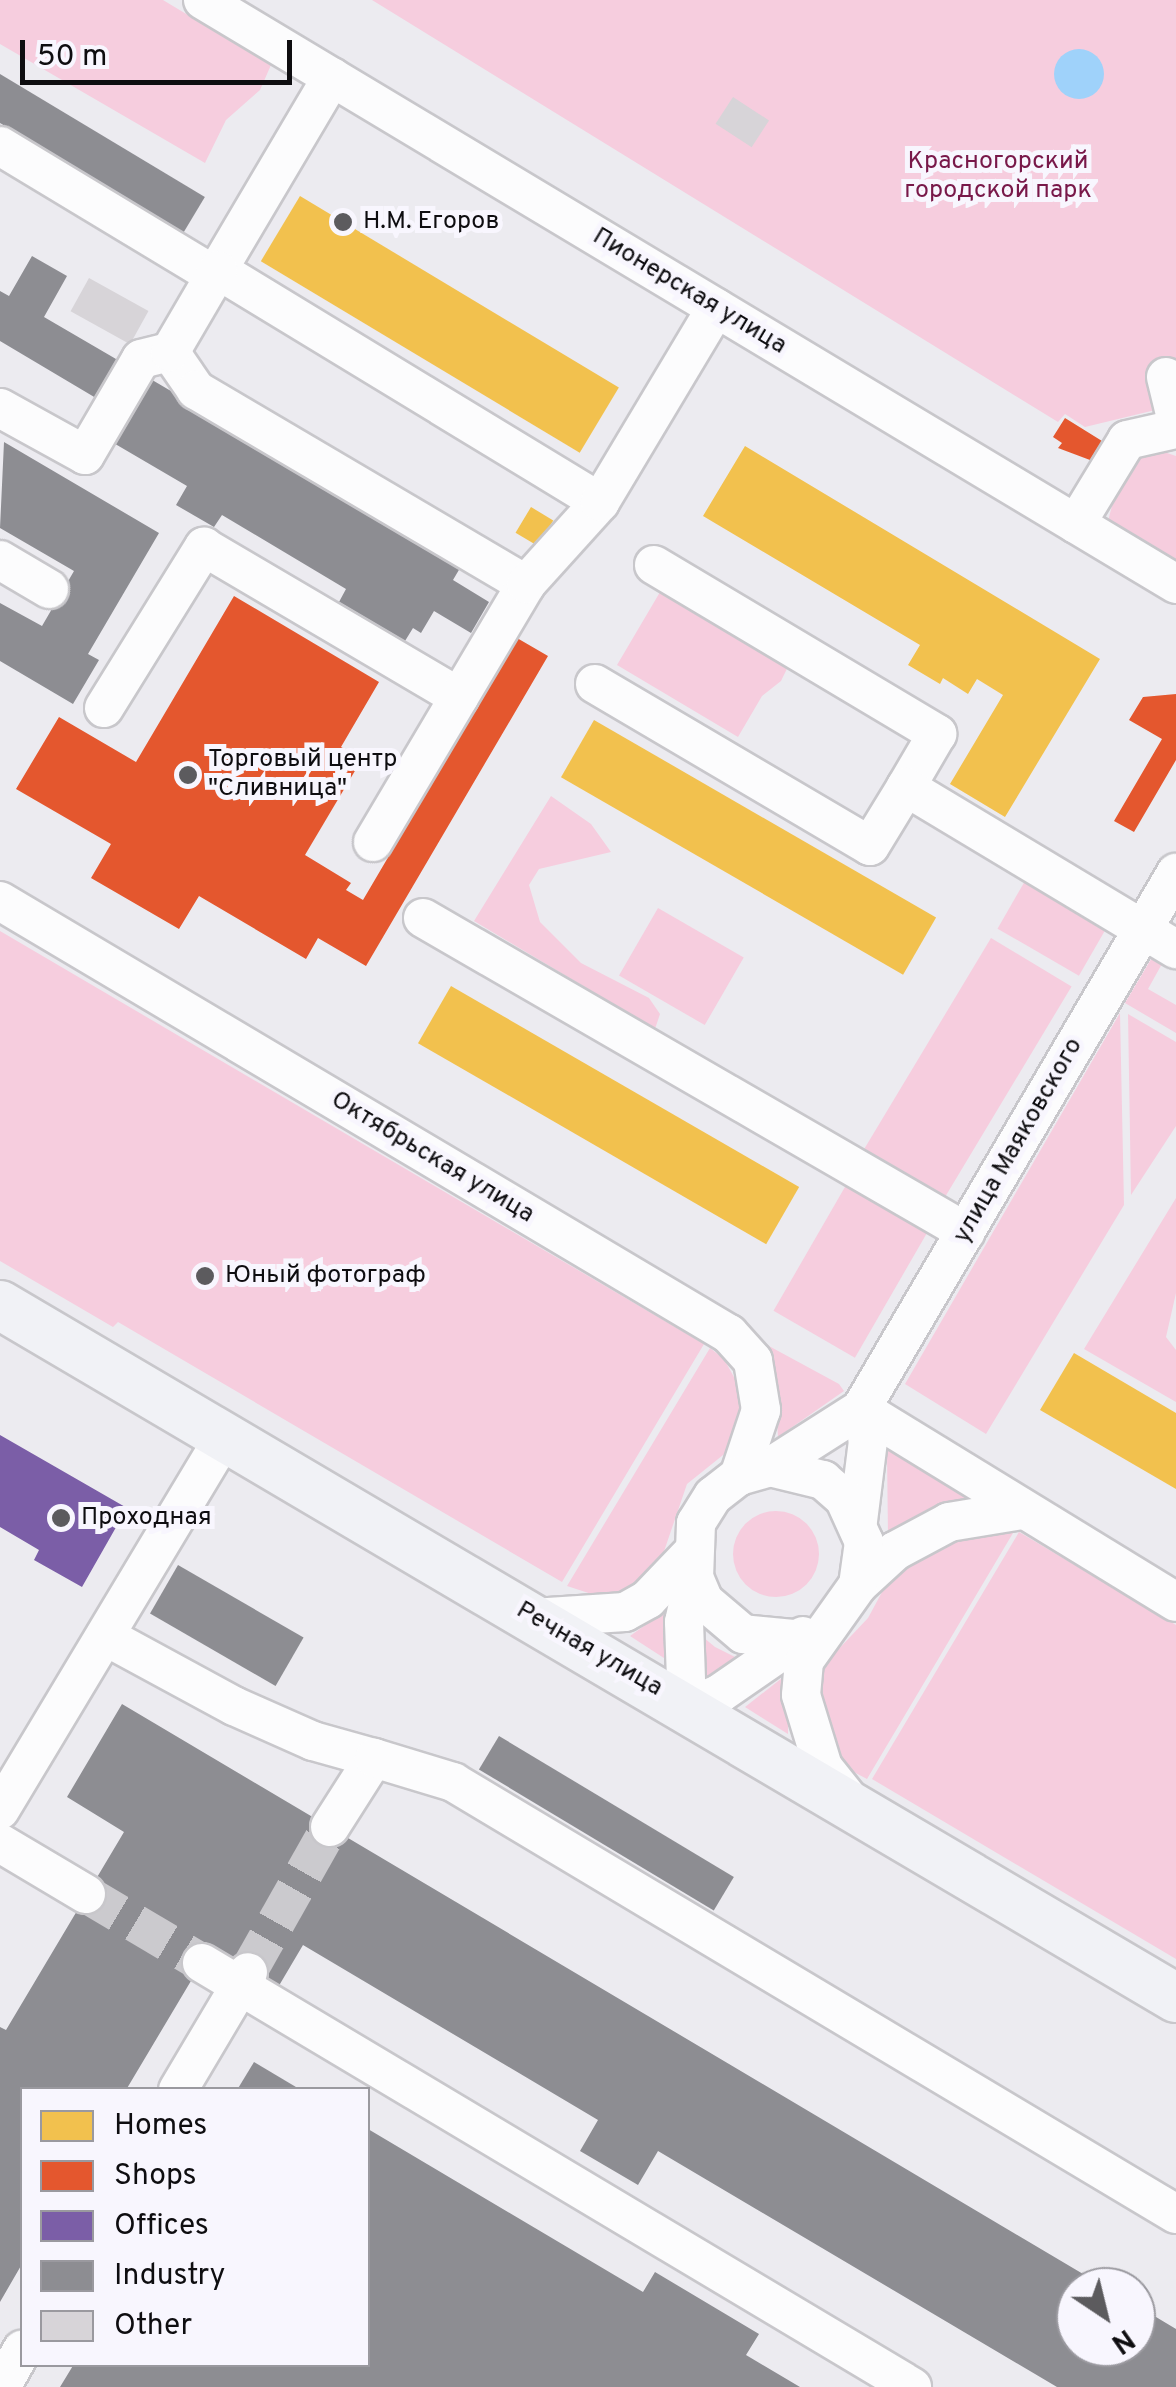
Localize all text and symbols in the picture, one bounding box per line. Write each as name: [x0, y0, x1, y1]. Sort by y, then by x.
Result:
scale bar: [25, 20, 298, 82]
text: 50 m: [37, 39, 107, 76]
park label: Красногорский городской парк: [904, 148, 1092, 207]
place label: Н.М. Егоров: [363, 207, 499, 237]
marker: Н.М. Егоров: [332, 211, 354, 233]
street label: Пионерская улица: [587, 222, 791, 362]
place label: Торговый центр "Сливница": [208, 746, 397, 805]
marker: Торговый центр "Сливница": [177, 764, 199, 786]
street label: улица Маяковского: [948, 1033, 1090, 1249]
street label: Октябрьская улица: [325, 1086, 539, 1230]
place label: Юный фотограф: [225, 1261, 426, 1291]
marker: Юный фотограф: [194, 1265, 216, 1287]
place label: Проходная: [81, 1503, 212, 1533]
marker: Проходная: [50, 1507, 72, 1529]
street label: Речная улица: [510, 1596, 668, 1704]
legend: [20, 2087, 370, 2367]
text: Homes: [114, 2108, 207, 2145]
text: Shops: [114, 2158, 197, 2195]
text: Offices: [114, 2208, 209, 2245]
text: Industry: [114, 2258, 225, 2295]
north arrow: [1056, 2267, 1156, 2367]
text: Other: [114, 2308, 192, 2345]
text: N: [1104, 2319, 1141, 2360]

